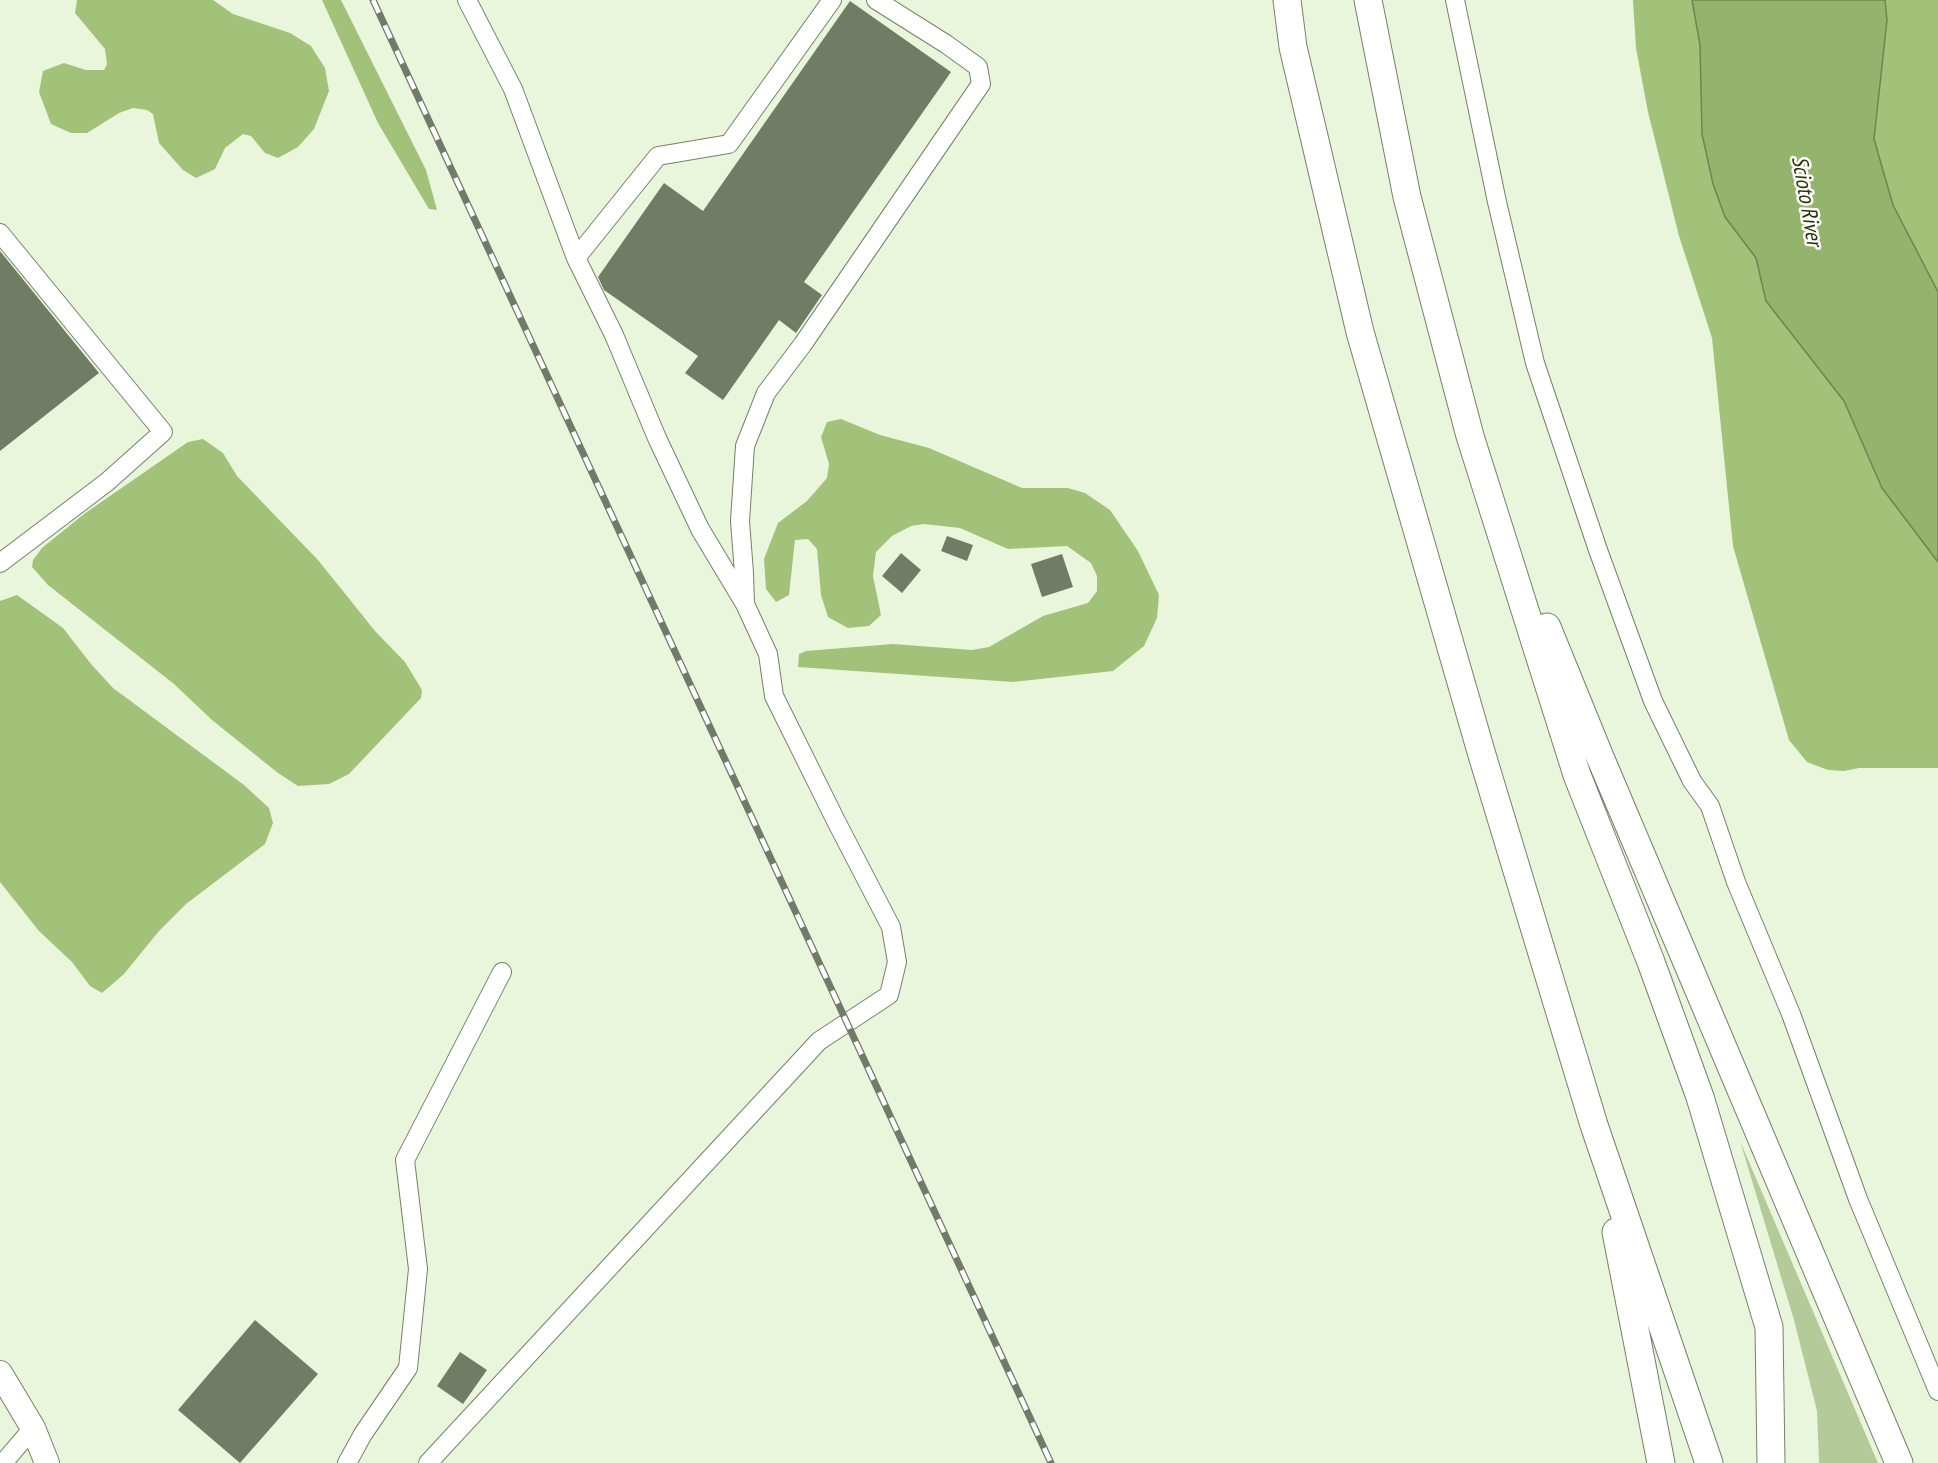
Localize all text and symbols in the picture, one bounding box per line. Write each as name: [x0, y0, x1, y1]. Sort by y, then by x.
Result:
water label: Scioto River: [1785, 154, 1827, 248]

